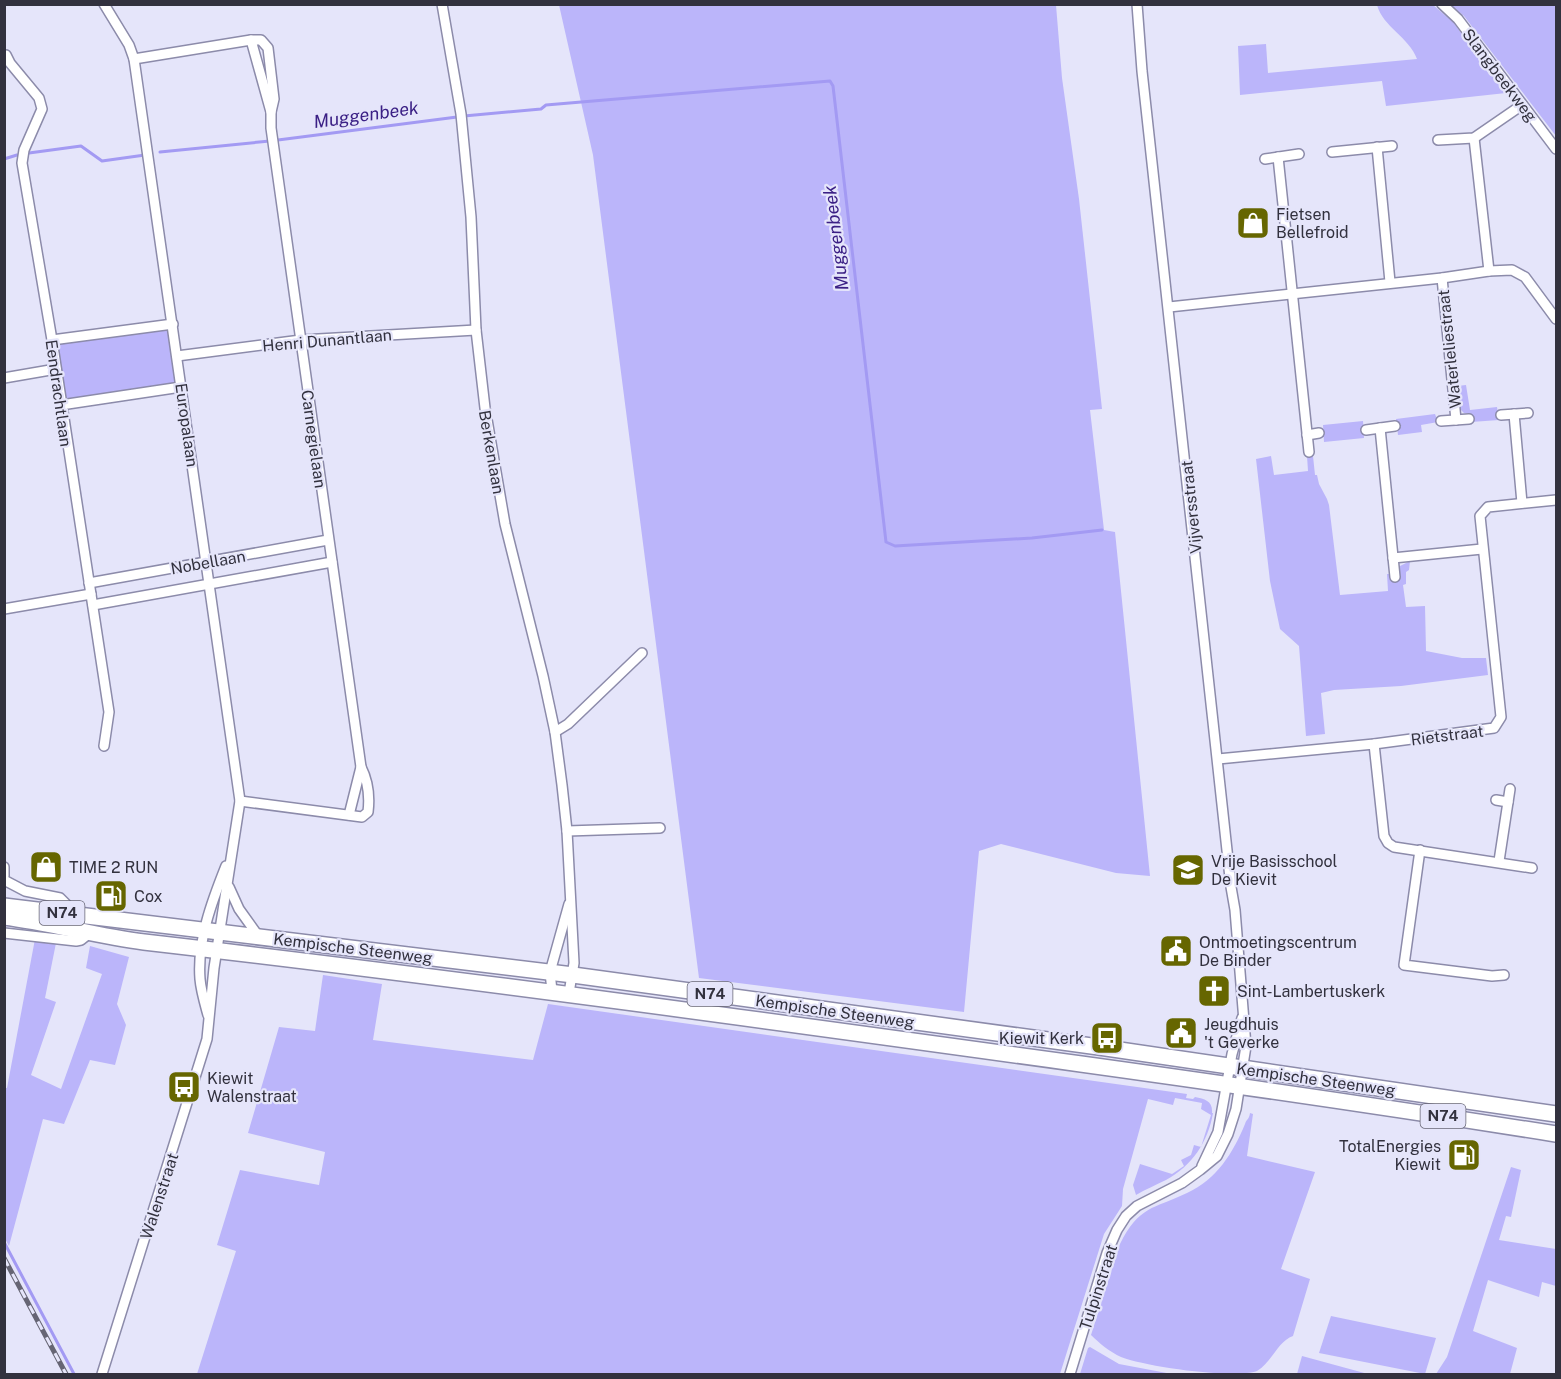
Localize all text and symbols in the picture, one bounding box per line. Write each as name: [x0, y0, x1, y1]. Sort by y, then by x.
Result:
street label: Slangbeekweg: [1458, 25, 1541, 126]
water label: Muggenbeek: [312, 97, 420, 132]
water label: Muggenbeek: [819, 184, 852, 292]
shop icon: Fietsen Bellefroid: [1235, 205, 1271, 241]
place label: Fietsen Bellefroid: [1276, 205, 1349, 242]
street label: Waterleliestraat: [1434, 289, 1465, 409]
street label: Henri Dunantlaan: [262, 325, 393, 356]
street label: Eendrachtlaan: [42, 338, 75, 448]
street label: Europalaan: [171, 382, 202, 468]
street label: Carnegielaan: [297, 389, 330, 489]
street label: Berkenlaan: [475, 409, 508, 495]
street label: Vijversstraat: [1177, 459, 1206, 555]
street label: Nobellaan: [169, 547, 247, 578]
street label: Rietstraat: [1410, 722, 1485, 749]
shop icon: TIME 2 RUN: [28, 849, 64, 885]
school or university icon: Vrije Basisschool De Kievit: [1170, 852, 1206, 888]
place label: Vrije Basisschool De Kievit: [1211, 852, 1338, 889]
place label: TIME 2 RUN: [69, 858, 158, 877]
fuel station icon: Cox: [93, 878, 129, 914]
place label: Cox: [134, 887, 163, 906]
road number: N74: [40, 901, 84, 925]
street label: Kempische Steenweg: [272, 929, 434, 968]
public building icon: Ontmoetingscentrum De Binder: [1158, 933, 1194, 969]
place label: Ontmoetingscentrum De Binder: [1199, 933, 1357, 970]
church icon: Sint-Lambertuskerk: [1196, 973, 1232, 1009]
road number: N74: [688, 982, 732, 1006]
place label: Sint-Lambertuskerk: [1237, 982, 1385, 1001]
street label: Kempische Steenweg: [754, 991, 916, 1032]
public building icon: Jeugdhuis 't Geverke: [1163, 1015, 1199, 1051]
place label: Jeugdhuis 't Geverke: [1204, 1015, 1279, 1052]
bus stop icon: Kiewit Kerk: [1089, 1020, 1125, 1056]
place label: Kiewit Kerk: [999, 1029, 1084, 1048]
street label: Kempische Steenweg: [1235, 1059, 1397, 1100]
bus stop icon: Kiewit Walenstraat: [166, 1069, 202, 1105]
place label: Kiewit Walenstraat: [207, 1069, 297, 1106]
road number: N74: [1420, 1104, 1466, 1128]
place label: TotalEnergies Kiewit: [1339, 1137, 1441, 1174]
fuel station icon: TotalEnergies Kiewit: [1446, 1137, 1482, 1173]
street label: Walenstraat: [137, 1151, 182, 1242]
street label: Tulpinstraat: [1076, 1242, 1121, 1332]

